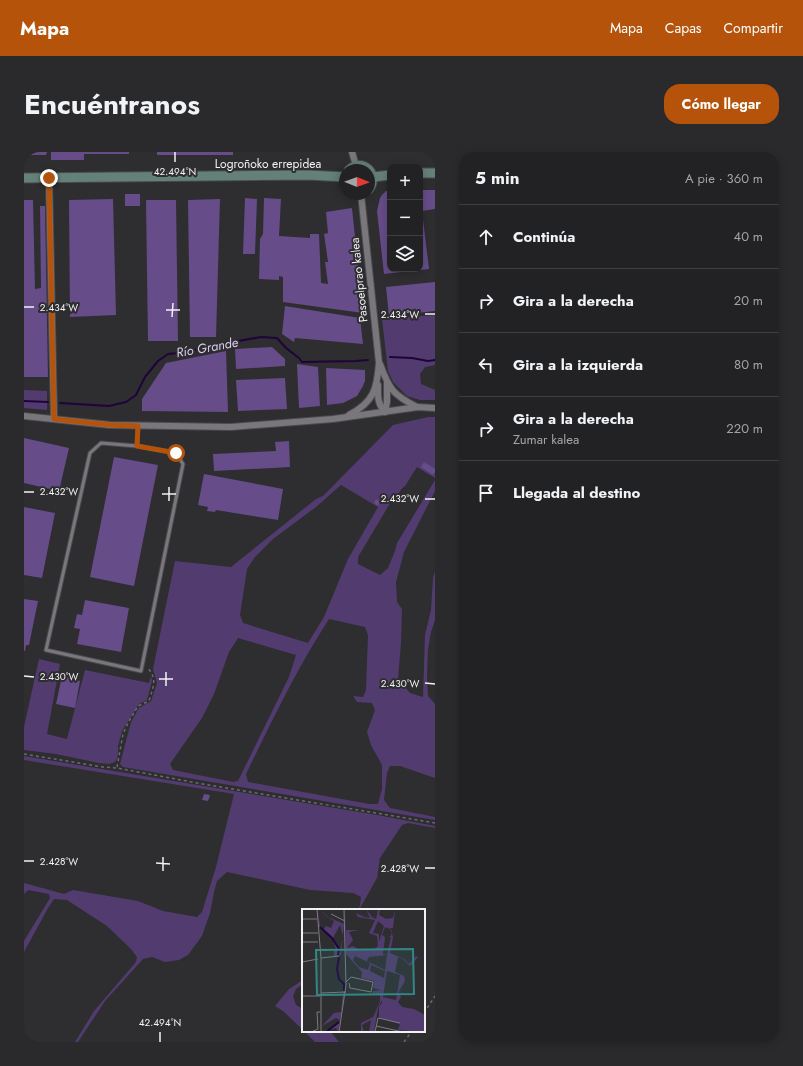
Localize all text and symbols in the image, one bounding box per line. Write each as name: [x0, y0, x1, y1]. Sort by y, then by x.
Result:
text: Mapa: [20, 15, 69, 42]
text: Mapa: [610, 18, 643, 38]
text: Capas: [665, 18, 702, 38]
text: Compartir: [724, 18, 783, 38]
text: Encuéntranos: [24, 84, 200, 125]
button: Cómo llegar: [664, 84, 779, 124]
street label: Logroñoko errepidea: [215, 155, 321, 173]
text: 42.494°N: [154, 164, 196, 179]
north arrow: [339, 164, 375, 200]
map controls: [387, 164, 423, 272]
button: +: [387, 164, 423, 200]
text: 5 min: [475, 166, 519, 190]
route end: [40, 169, 58, 187]
text: A pie · 360 m: [685, 169, 763, 188]
button: −: [387, 200, 423, 236]
icon: ahead: [475, 226, 497, 248]
text: Continúa: [513, 226, 575, 248]
text: 40 m: [734, 227, 763, 246]
button: layers: [387, 236, 423, 272]
street label: Pasoelprao kalea: [346, 237, 372, 323]
icon: right: [475, 290, 497, 312]
text: Gira a la derecha: [513, 290, 634, 312]
text: 20 m: [734, 291, 763, 310]
text: 2.434°W: [40, 300, 78, 315]
text: 2.434°W: [381, 307, 419, 322]
water label: Río Grande: [175, 333, 240, 362]
icon: left: [475, 354, 497, 376]
text: Gira a la izquierda: [513, 354, 643, 376]
text: 80 m: [734, 355, 763, 374]
text: Gira a la derecha: [513, 408, 634, 430]
icon: right: [475, 418, 497, 440]
text: 220 m: [726, 419, 763, 438]
text: Zumar kalea: [513, 430, 579, 449]
route start: [167, 444, 185, 462]
icon: arrive: [475, 482, 497, 504]
text: Llegada al destino: [513, 482, 640, 504]
text: 2.432°W: [40, 484, 78, 499]
text: 2.432°W: [381, 491, 419, 506]
text: 2.430°W: [40, 669, 78, 684]
text: 2.430°W: [381, 676, 419, 691]
text: 2.428°W: [40, 854, 78, 869]
text: 2.428°W: [381, 861, 419, 876]
inset map: [302, 909, 425, 1032]
text: 42.494°N: [139, 1015, 181, 1030]

